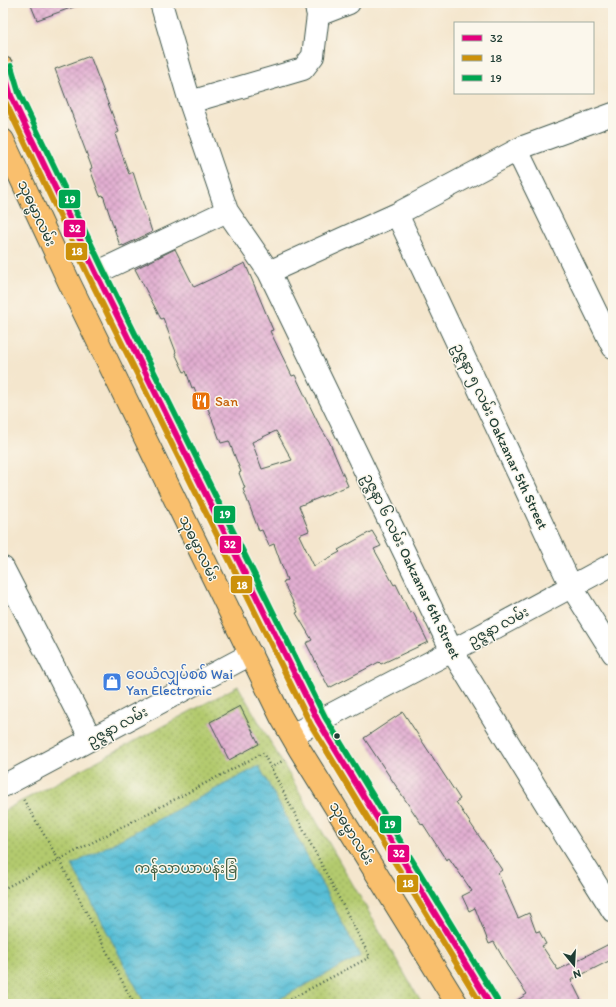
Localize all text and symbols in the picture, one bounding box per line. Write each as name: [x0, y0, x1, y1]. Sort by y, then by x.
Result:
legend: [454, 22, 594, 94]
text: 32: [490, 31, 504, 45]
text: 18: [490, 51, 503, 65]
text: 19: [490, 71, 502, 85]
street label: သုဓမ္မာလမ်း: [11, 177, 61, 250]
line badge: 19: [58, 189, 81, 209]
text: 19: [65, 193, 76, 206]
line badge: 32: [63, 219, 86, 238]
text: 32: [69, 222, 81, 235]
line badge: 18: [65, 242, 88, 261]
text: 18: [71, 245, 83, 258]
street label: ဥဇ္ဇနာ ၅ လမ်း Oakzanar 5th Street: [447, 339, 553, 534]
restaurant icon: San: [190, 390, 212, 412]
place label: San: [215, 393, 238, 410]
street label: ဥဇ္ဇနာ ၆ လမ်း Oakzanar 6th Street: [356, 470, 466, 663]
line badge: 19: [213, 505, 236, 524]
text: 19: [220, 508, 231, 521]
street label: သုဓမ္မာလမ်း: [172, 512, 224, 585]
line badge: 32: [219, 535, 242, 554]
text: 32: [224, 538, 236, 551]
line badge: 18: [230, 575, 253, 594]
text: 18: [236, 579, 248, 592]
street label: ဥဇ္ဇနာ လမ်း: [464, 602, 533, 652]
place label: ဝေယံလျှပ်စစ် Wai Yan Electronic: [126, 664, 233, 699]
shop icon: ဝေယံလျှပ်စစ် Wai Yan Electronic: [101, 671, 123, 693]
street label: ဥဇ္ဇနာ လမ်း: [83, 702, 152, 752]
unlabelled marker: [332, 731, 342, 741]
street label: သုဓမ္မာလမ်း: [323, 798, 379, 870]
line badge: 19: [379, 815, 402, 834]
text: 19: [385, 818, 396, 831]
line badge: 32: [387, 844, 410, 863]
text: 32: [393, 847, 405, 860]
park label: ကန်သာယာပန်းခြံ: [135, 858, 237, 880]
line badge: 18: [396, 874, 419, 893]
text: 18: [402, 877, 414, 890]
north arrow: [554, 945, 594, 985]
text: N: [571, 967, 582, 981]

